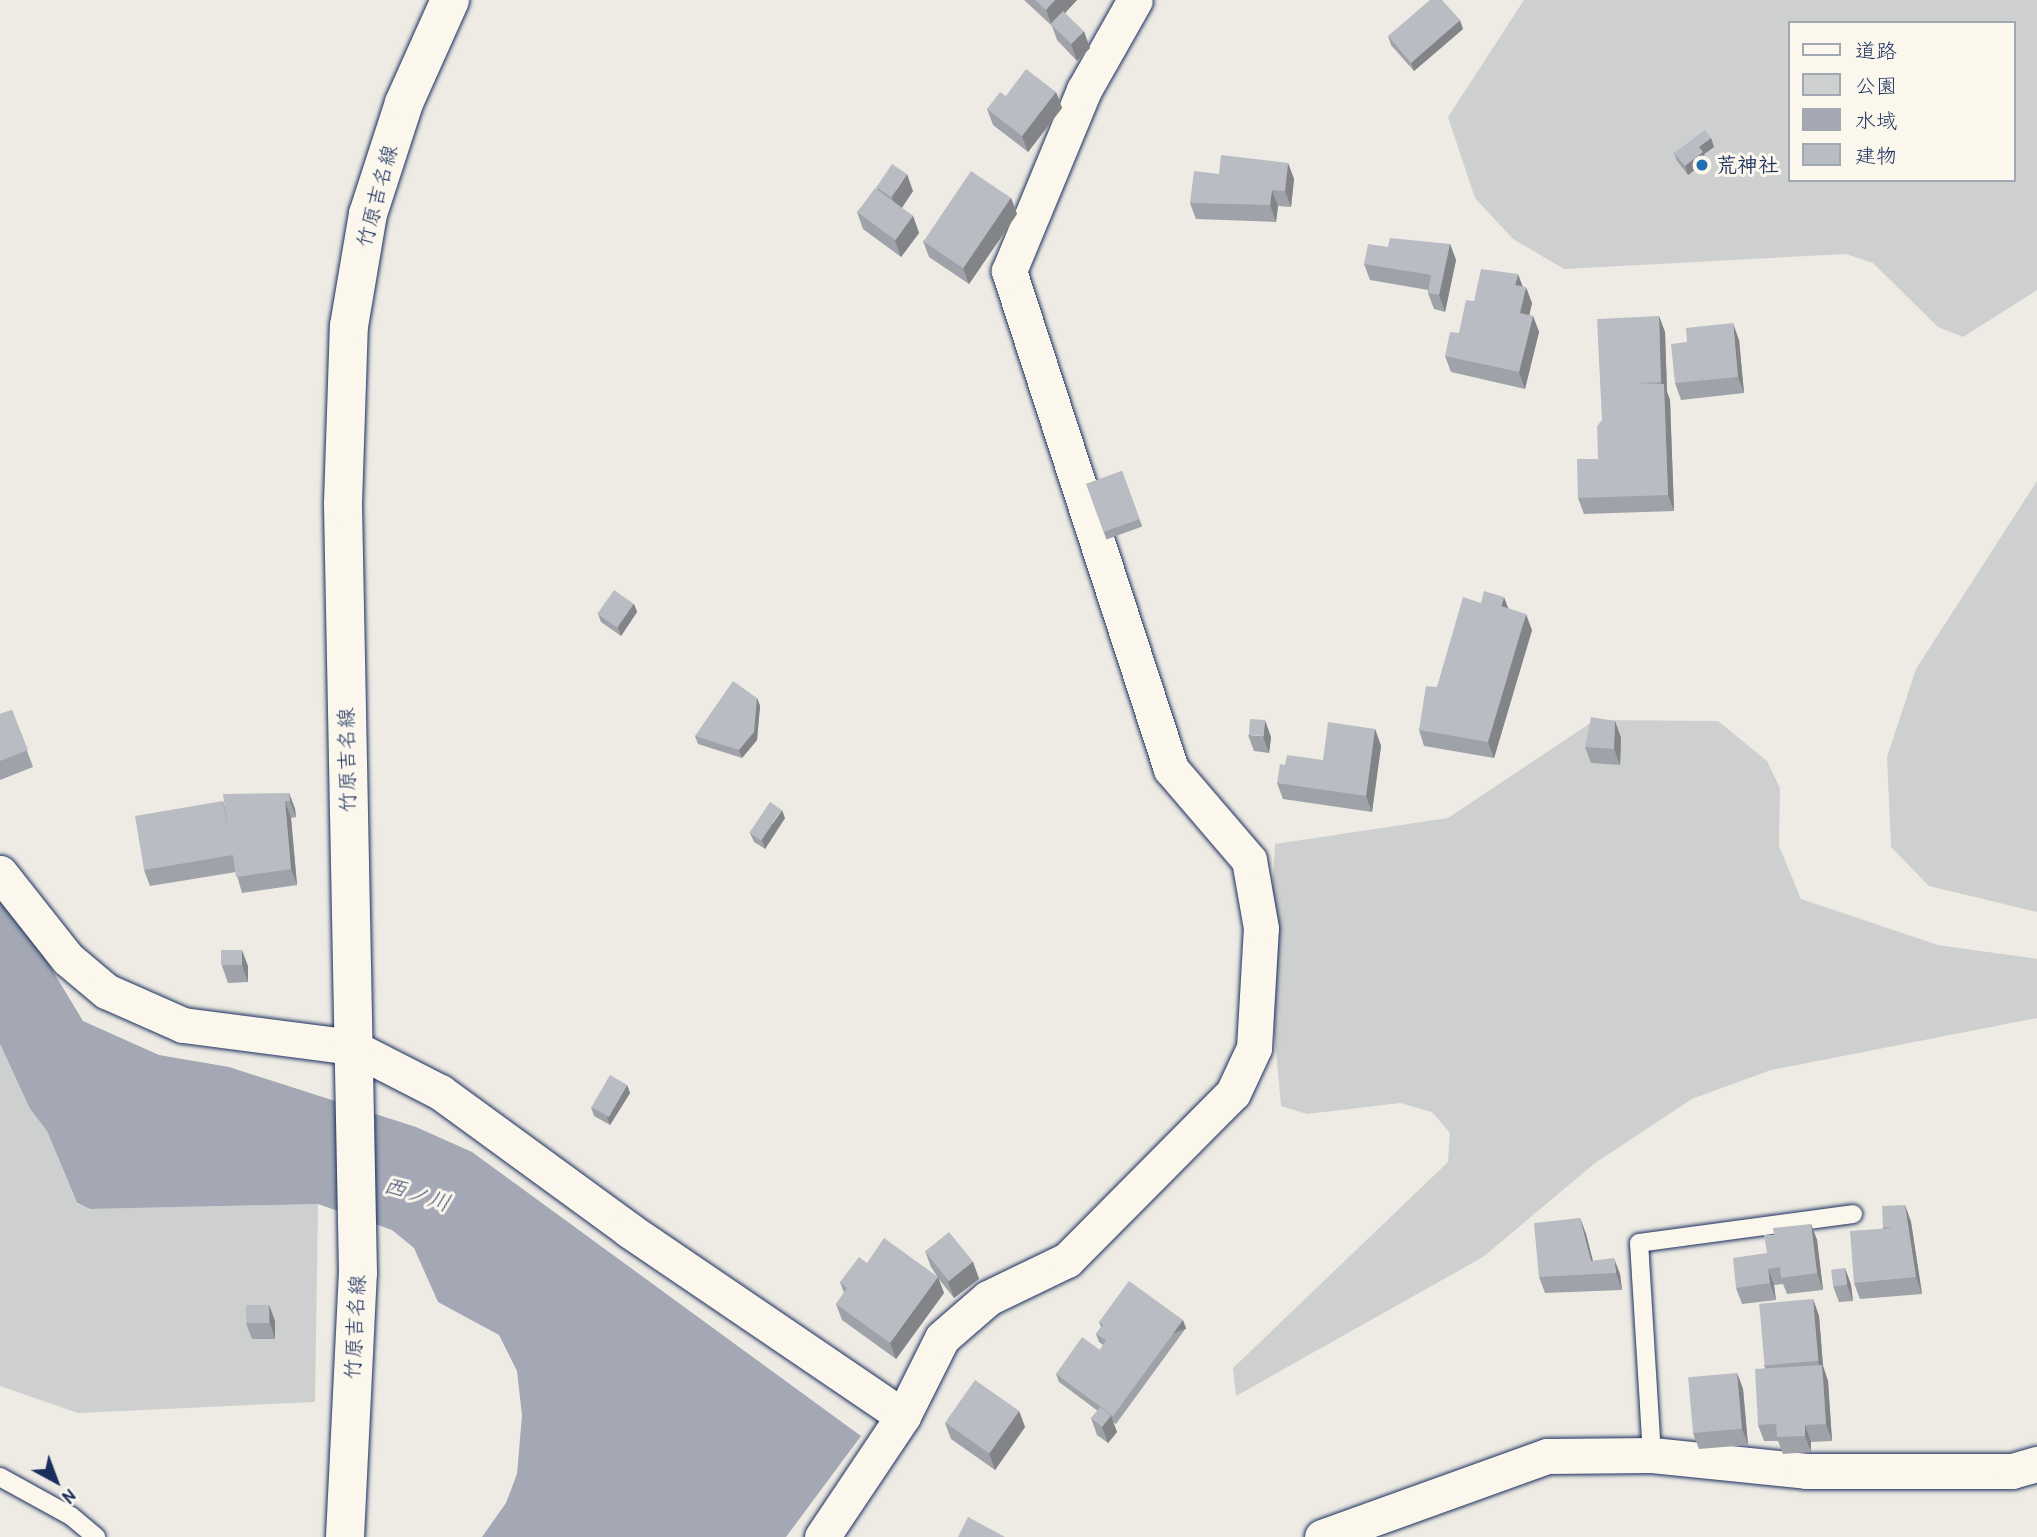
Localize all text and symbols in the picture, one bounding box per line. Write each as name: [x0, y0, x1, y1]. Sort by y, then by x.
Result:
legend: [1788, 21, 2016, 182]
text: 道路: [1855, 36, 1897, 65]
text: 公園: [1855, 71, 1897, 100]
text: 水域: [1855, 106, 1897, 135]
text: 建物: [1855, 141, 1897, 170]
street label: 竹原吉名線: [351, 142, 403, 250]
place label: 荒神社: [1716, 152, 1779, 178]
marker: 荒神社: [1694, 157, 1710, 173]
street label: 竹原吉名線: [333, 707, 361, 813]
water label: 西ノ川: [380, 1171, 454, 1217]
street label: 竹原吉名線: [340, 1274, 370, 1380]
north arrow: [21, 1446, 91, 1516]
text: N: [57, 1484, 82, 1510]

